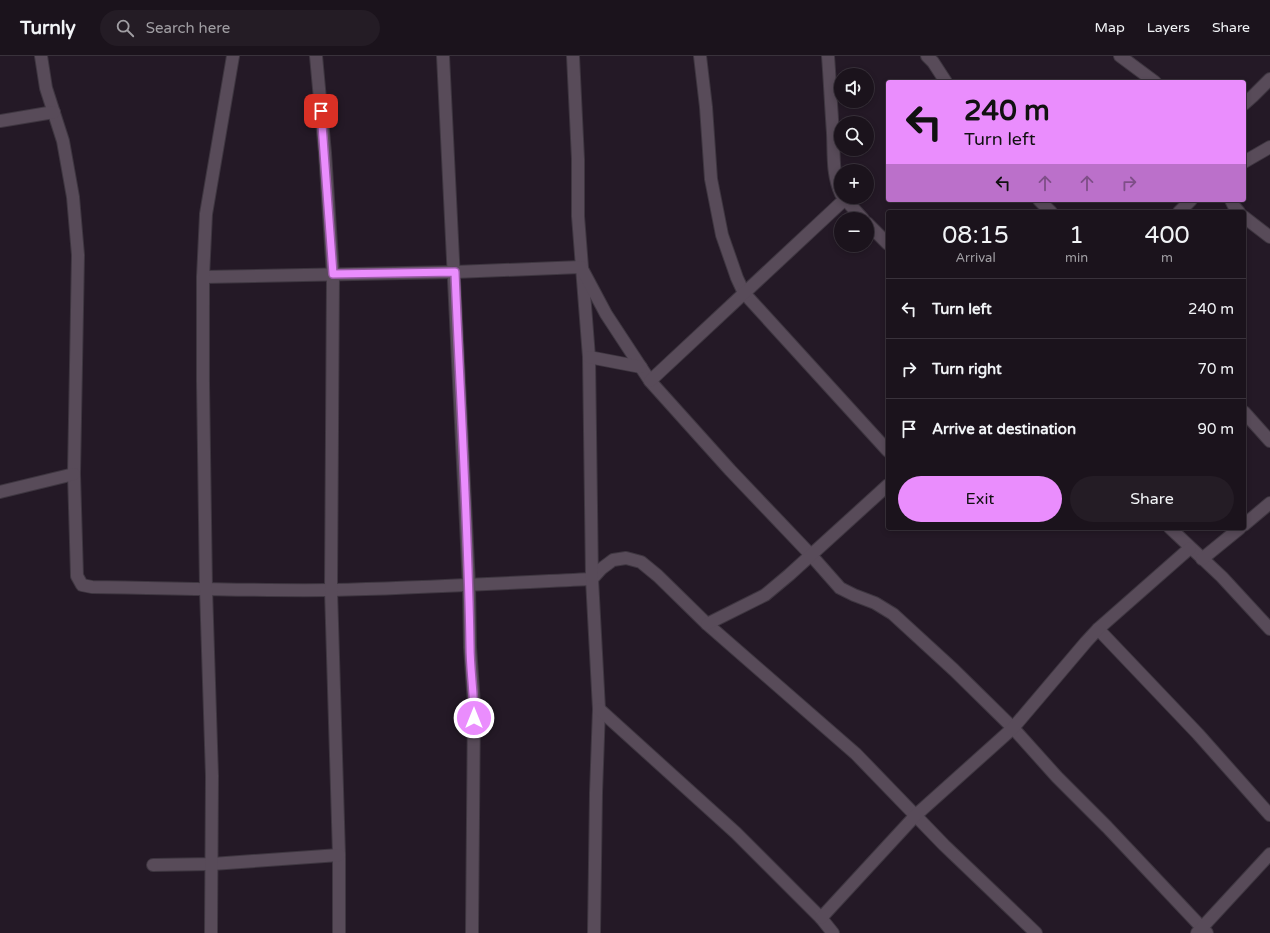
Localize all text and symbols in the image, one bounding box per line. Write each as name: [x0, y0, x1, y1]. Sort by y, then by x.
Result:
search box: [100, 10, 380, 46]
text: Turnly: [20, 17, 76, 39]
icon: search: [114, 17, 136, 39]
text: Search here: [146, 19, 230, 37]
text: Map: [1095, 19, 1125, 36]
text: Layers: [1147, 19, 1190, 36]
text: Share: [1212, 19, 1250, 36]
map controls: [834, 68, 874, 252]
button: sound: [834, 68, 874, 108]
pin: [304, 94, 338, 128]
text: 240 m: [964, 94, 1050, 128]
icon: left: [898, 96, 950, 148]
icon: arrive: [310, 100, 332, 122]
button: search: [834, 116, 874, 156]
text: Turn left: [964, 128, 1036, 150]
button: +: [834, 164, 874, 204]
icon: left: [992, 172, 1014, 194]
icon: ahead: [1034, 172, 1056, 194]
icon: ahead: [1076, 172, 1098, 194]
icon: right: [1118, 172, 1140, 194]
button: −: [834, 212, 874, 252]
text: 08:15: [942, 221, 1009, 250]
text: 1: [1069, 221, 1084, 250]
text: 400: [1144, 221, 1190, 250]
text: Arrival: [955, 250, 996, 266]
text: min: [1065, 250, 1088, 266]
text: m: [1161, 250, 1173, 266]
icon: left: [898, 298, 920, 320]
text: Turn left: [932, 300, 992, 318]
text: 240 m: [1188, 300, 1234, 318]
icon: right: [898, 358, 920, 380]
text: Turn right: [932, 360, 1002, 378]
text: 70 m: [1197, 360, 1234, 378]
icon: arrive: [898, 418, 920, 440]
text: Arrive at destination: [932, 420, 1076, 438]
text: 90 m: [1197, 420, 1234, 438]
button: Exit: [898, 476, 1062, 522]
button: Share: [1070, 476, 1234, 522]
position arrow: [453, 697, 495, 739]

